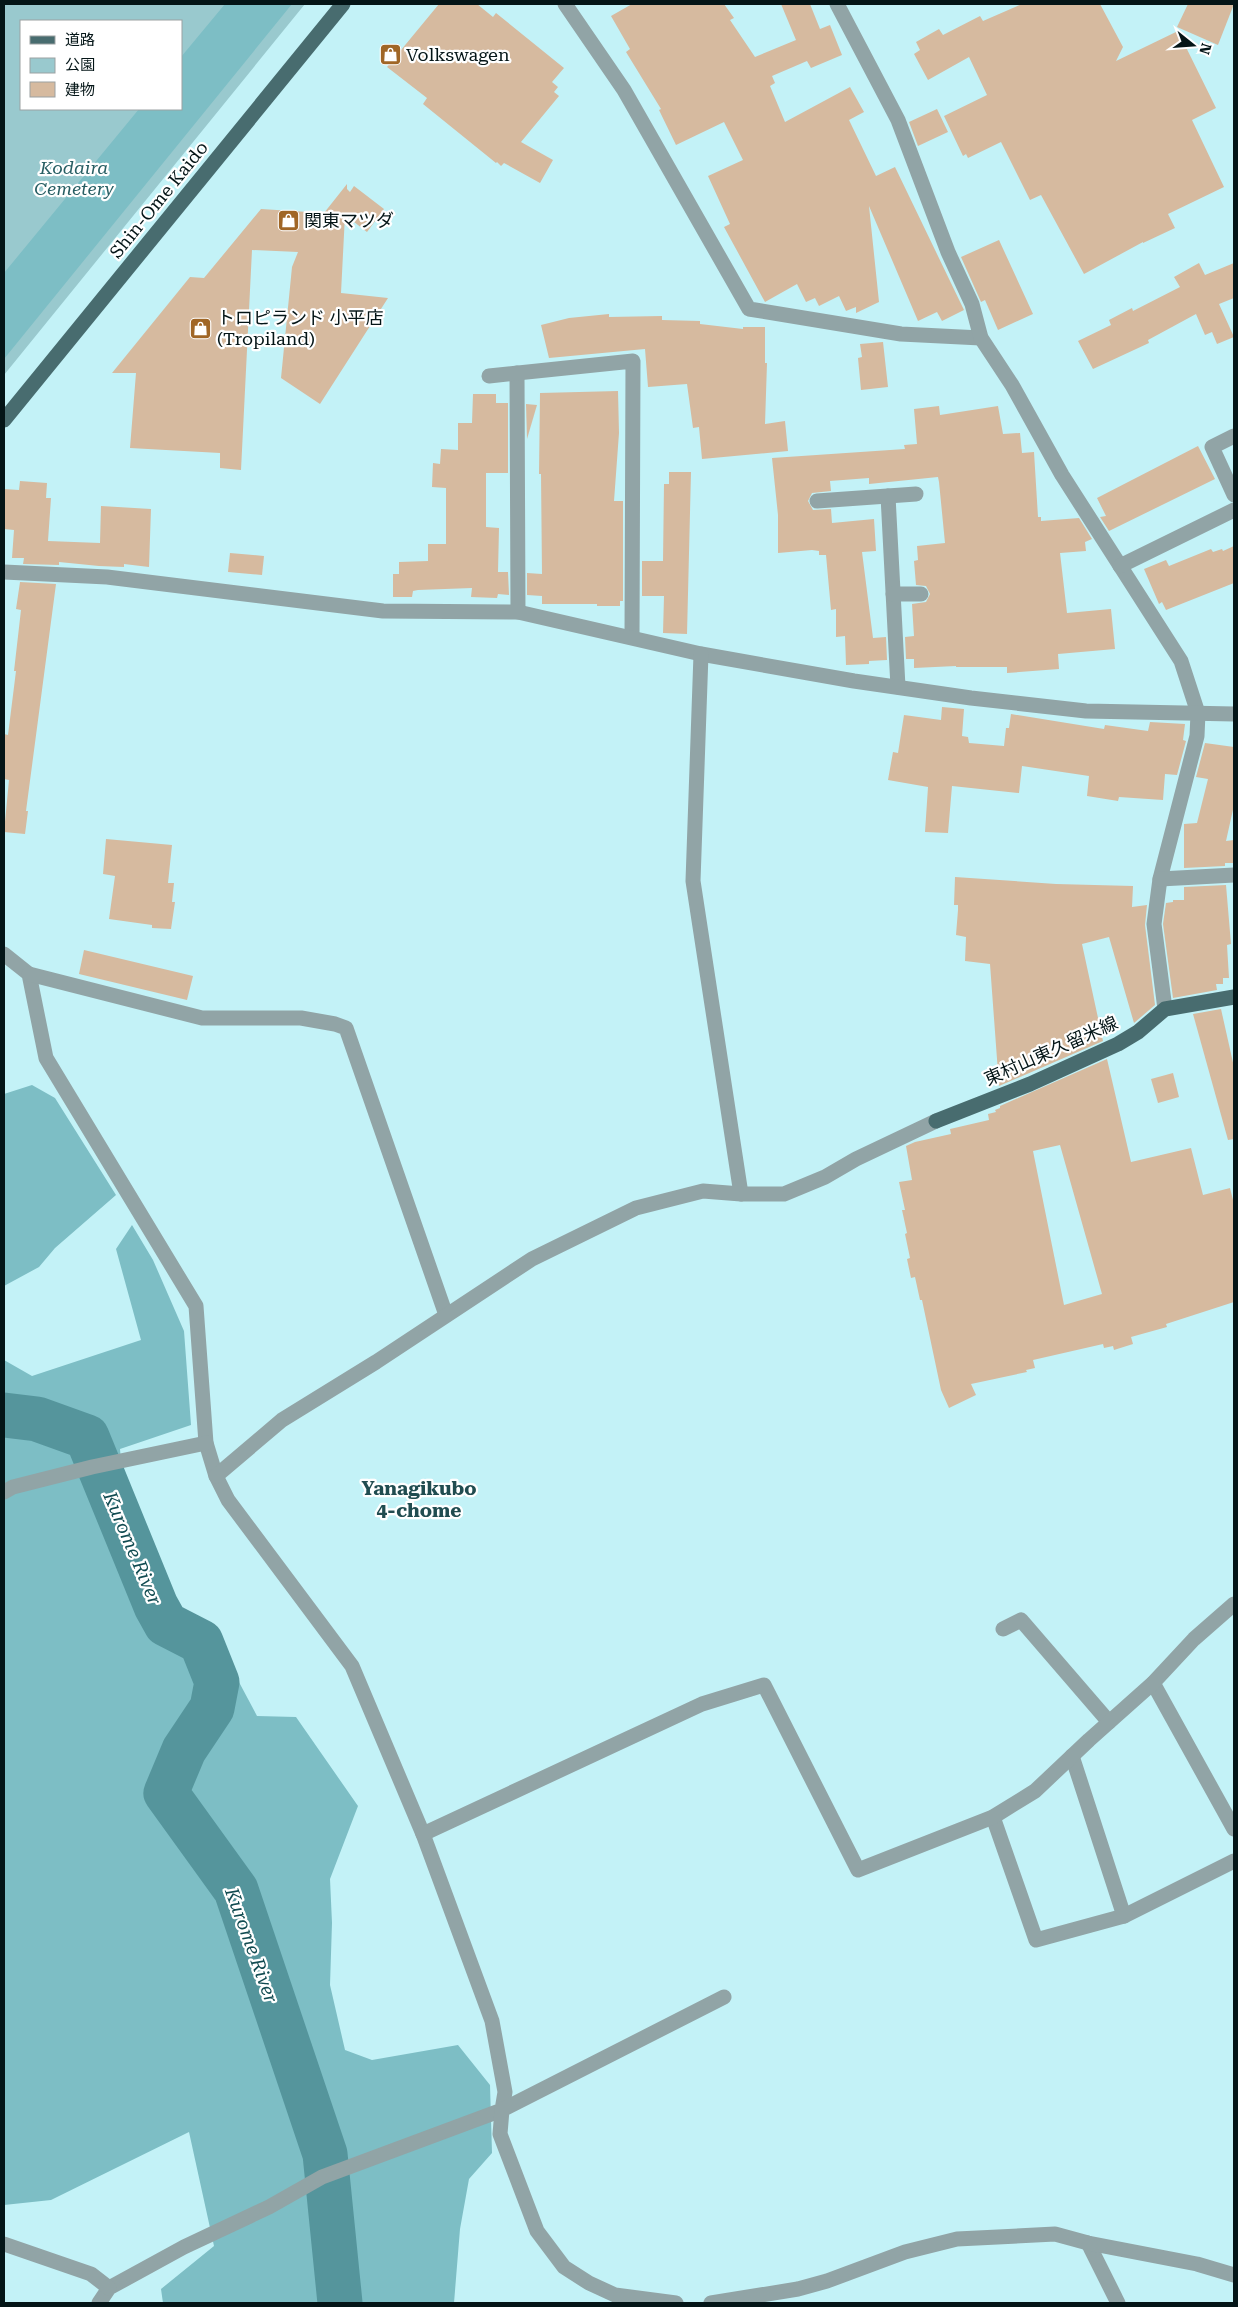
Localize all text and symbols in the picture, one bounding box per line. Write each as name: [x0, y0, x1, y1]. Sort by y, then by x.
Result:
legend: [20, 20, 182, 110]
north arrow: [1168, 20, 1218, 70]
text: 道路: [65, 31, 95, 49]
text: N: [1196, 41, 1215, 57]
shop icon: Volkswagen: [378, 43, 402, 67]
place label: Volkswagen: [406, 44, 510, 65]
text: 公園: [65, 56, 95, 74]
text: 建物: [65, 81, 95, 99]
street label: Shin-Ome Kaido: [105, 137, 212, 262]
park label: Kodaira Cemetery: [34, 157, 115, 199]
shop icon: 関東マツダ: [276, 209, 300, 233]
place label: 関東マツダ: [304, 210, 394, 231]
place label: トロピランド 小平店 (Tropiland): [217, 307, 384, 349]
shop icon: トロピランド 小平店 (Tropiland): [189, 316, 213, 340]
street label: 東村山東久留米線: [981, 1012, 1121, 1089]
district label: Yanagikubo 4-chome: [361, 1477, 477, 1522]
water label: Kurome River: [98, 1487, 167, 1608]
water label: Kurome River: [220, 1884, 283, 2006]

